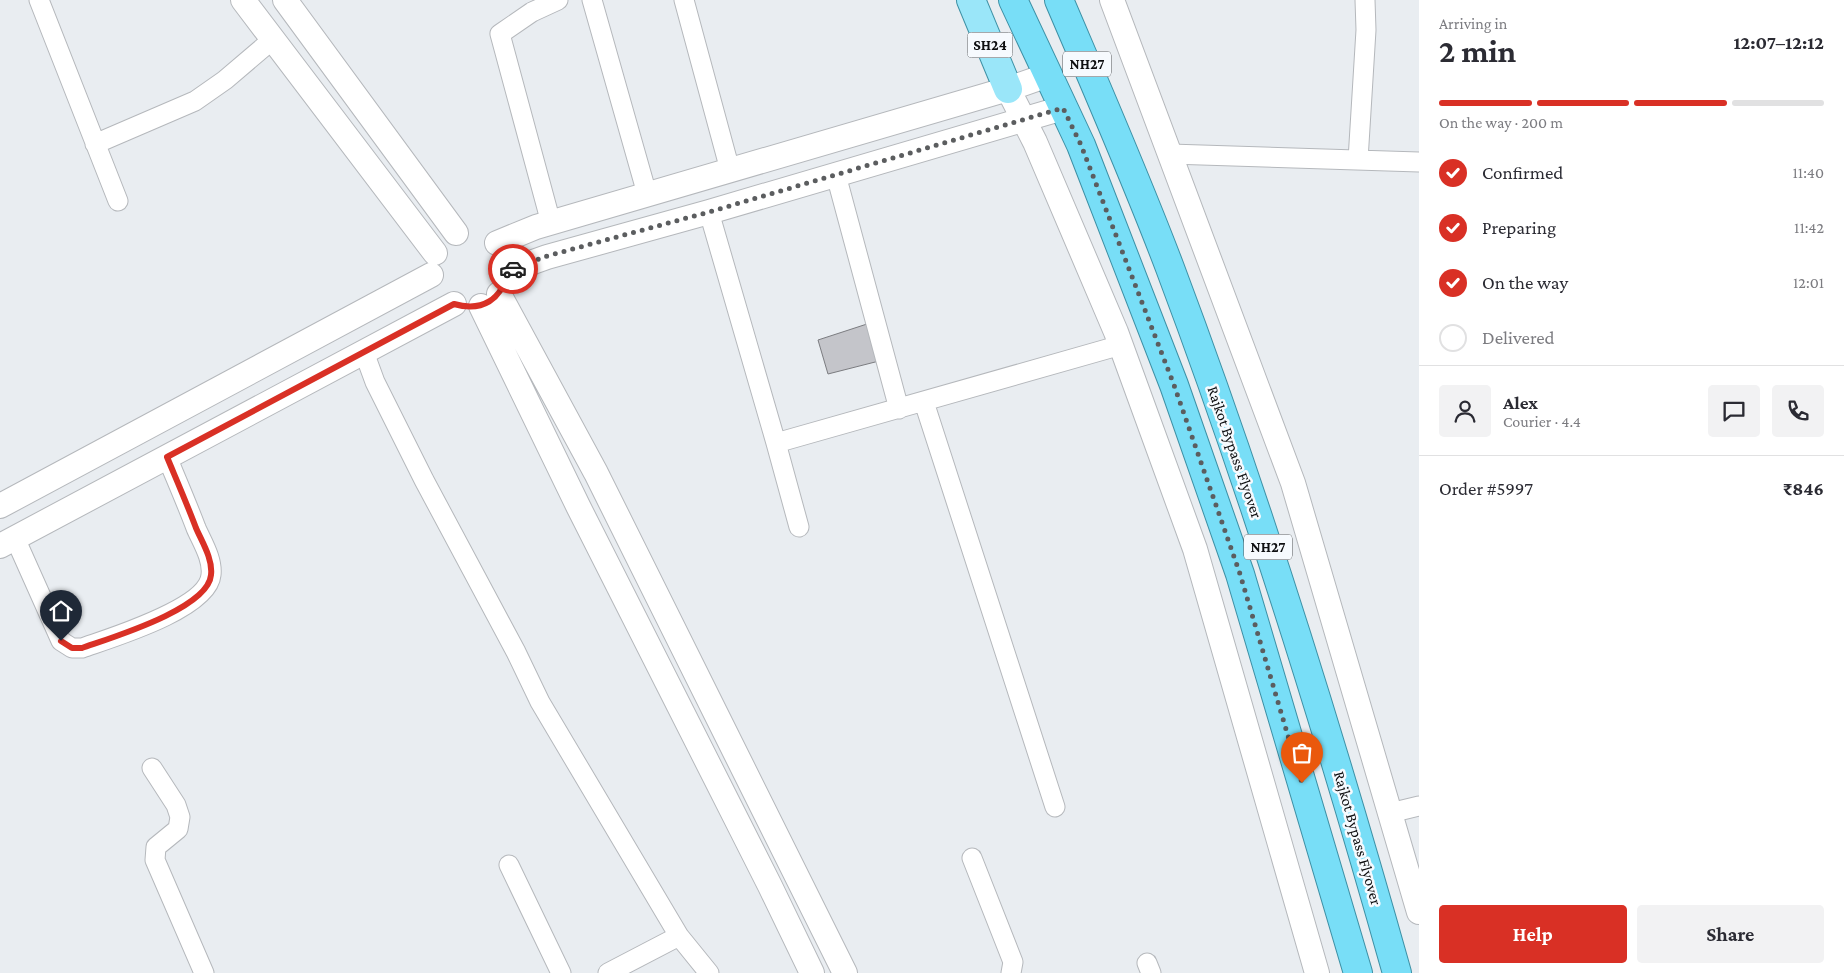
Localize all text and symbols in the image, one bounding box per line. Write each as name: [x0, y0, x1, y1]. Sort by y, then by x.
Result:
text: Arriving in: [1439, 15, 1507, 32]
road number: SH24: [968, 32, 1012, 58]
text: 12:07–12:12: [1733, 32, 1824, 53]
text: 2 min: [1439, 33, 1516, 69]
road number: NH27: [1063, 52, 1111, 76]
text: On the way · 200 m: [1439, 114, 1563, 131]
icon: check: [1439, 159, 1467, 187]
text: Confirmed: [1482, 162, 1563, 183]
text: 11:40: [1793, 164, 1824, 181]
icon: check: [1439, 214, 1467, 242]
text: Preparing: [1482, 217, 1556, 238]
text: 11:42: [1794, 219, 1824, 236]
courier: [488, 244, 538, 294]
icon: car: [499, 255, 527, 283]
icon: check: [1439, 269, 1467, 297]
text: On the way: [1482, 272, 1568, 293]
text: 12:01: [1793, 274, 1824, 291]
text: Delivered: [1482, 327, 1555, 348]
street label: Rajkot Bypass Flyover: [1203, 384, 1266, 521]
button: person: [1439, 385, 1491, 437]
button: chat: [1708, 385, 1760, 437]
button: phone: [1772, 385, 1824, 437]
text: Alex: [1503, 392, 1538, 413]
text: Courier · 4.4: [1503, 413, 1581, 430]
text: Order #5997: [1439, 478, 1533, 499]
text: ₹846: [1783, 478, 1824, 499]
road number: NH27: [1244, 534, 1292, 560]
pin: [40, 590, 82, 641]
icon: home: [47, 597, 75, 625]
pin: [1281, 732, 1323, 783]
icon: bag: [1288, 739, 1316, 767]
street label: Rajkot Bypass Flyover: [1330, 769, 1385, 907]
button: Help: [1439, 905, 1627, 963]
button: Share: [1637, 905, 1824, 963]

